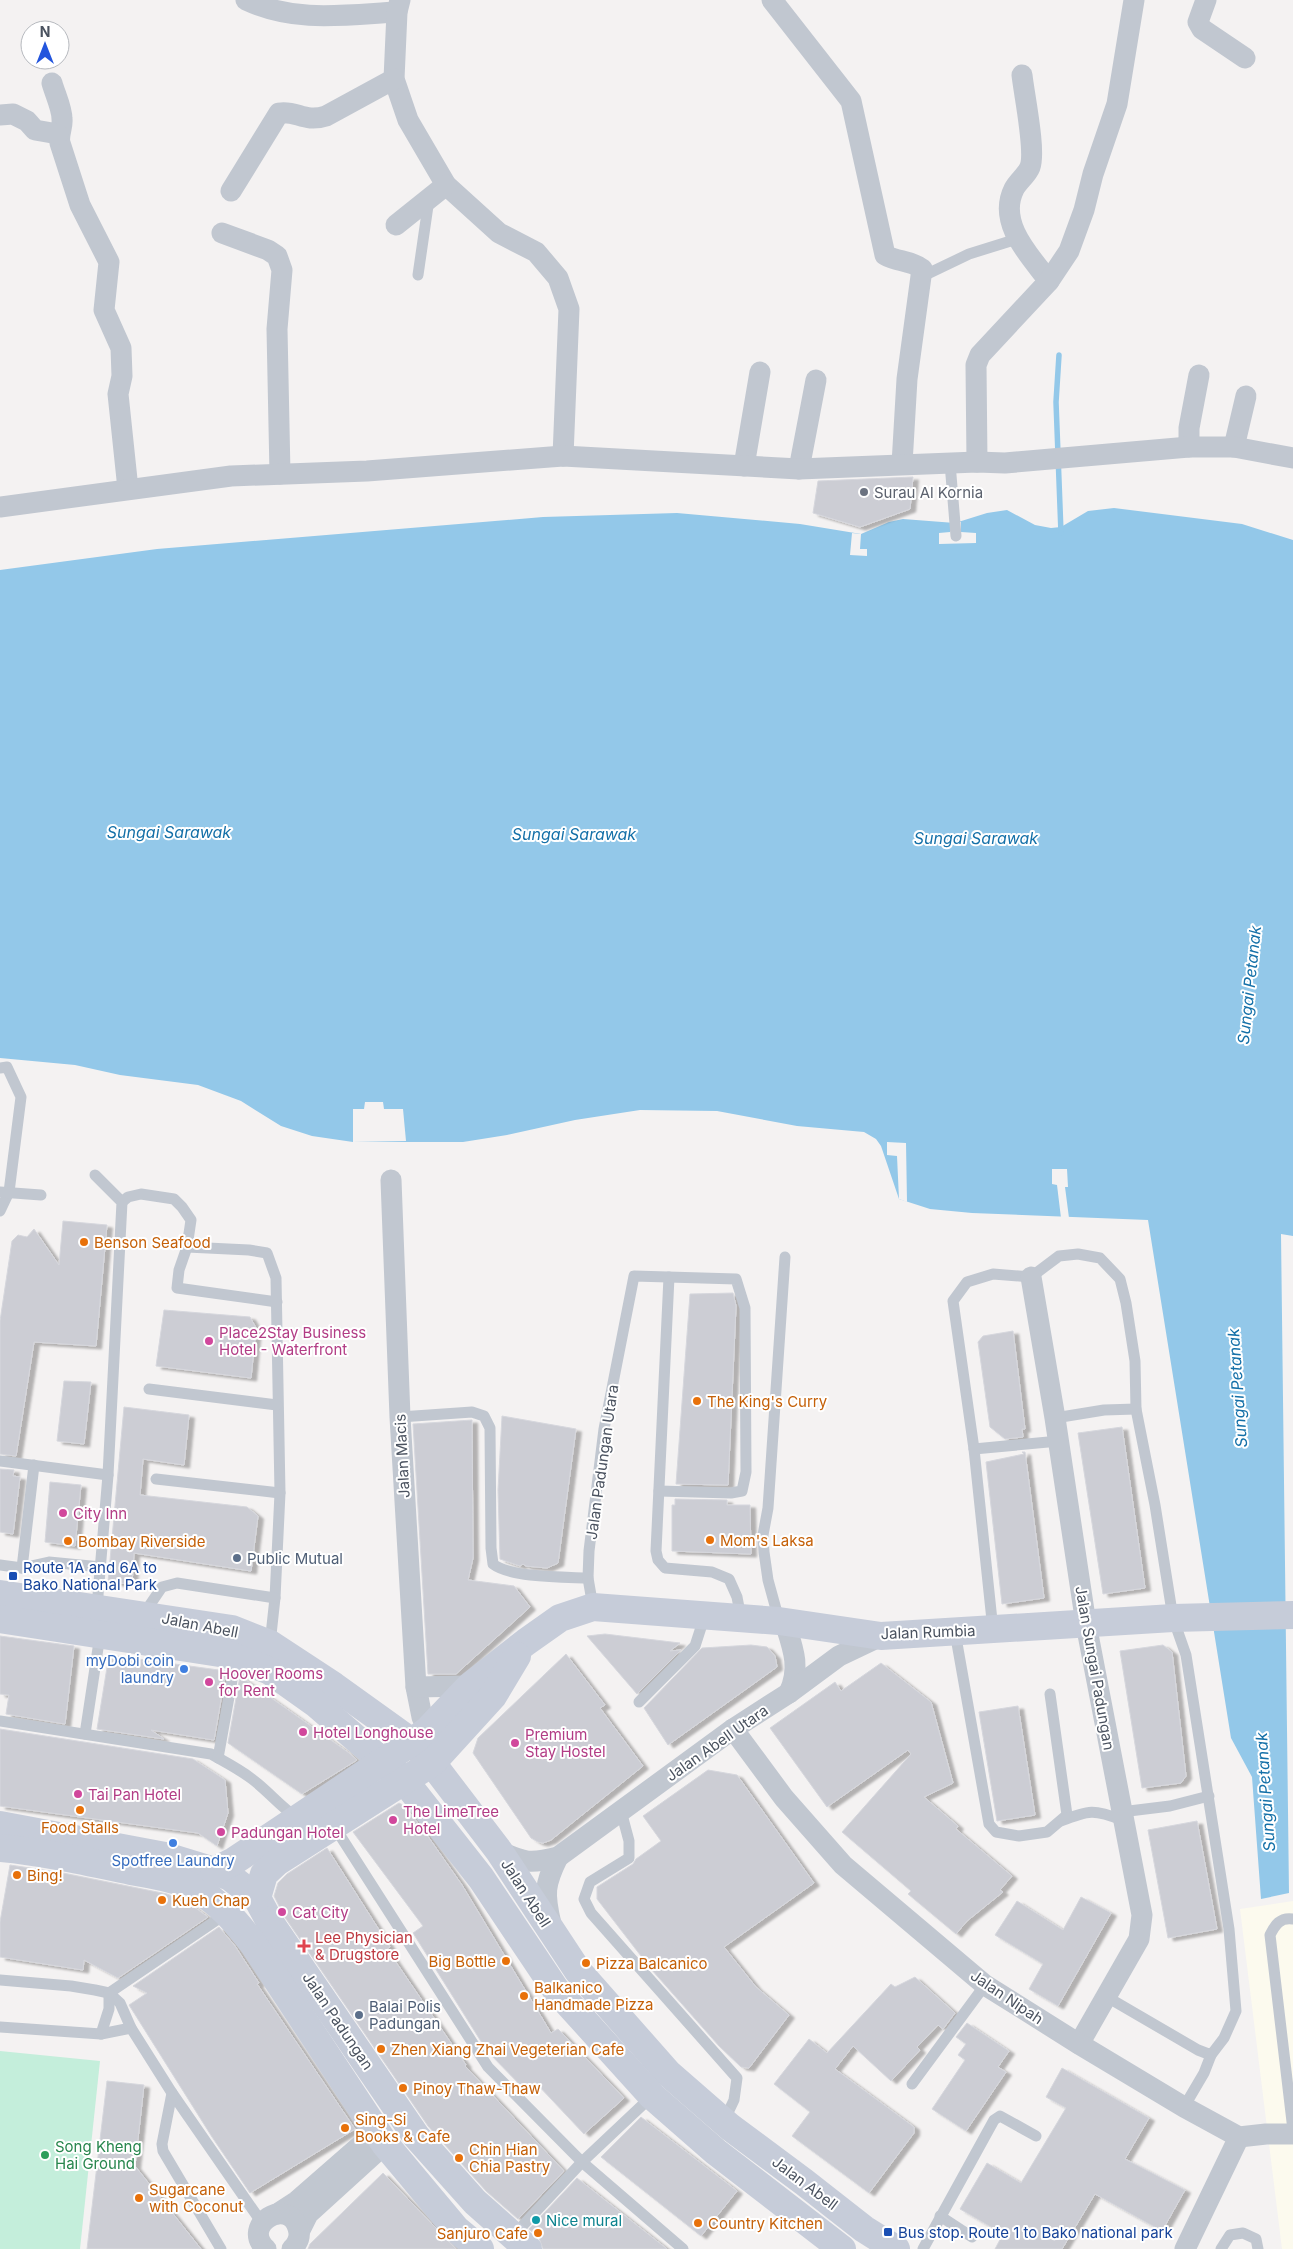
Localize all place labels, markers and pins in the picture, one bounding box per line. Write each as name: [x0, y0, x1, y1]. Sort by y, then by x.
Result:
place label: Surau Al Kornia: [874, 483, 983, 502]
marker: Surau Al Kornia: [858, 486, 870, 498]
place label: Benson Seafood: [94, 1233, 211, 1252]
marker: Benson Seafood: [78, 1236, 90, 1248]
place label: Place2Stay Business Hotel - Waterfront: [219, 1323, 366, 1359]
marker: Place2Stay Business Hotel - Waterfront: [203, 1335, 215, 1347]
place label: The King's Curry: [707, 1392, 828, 1411]
marker: The King's Curry: [691, 1395, 703, 1407]
place label: City Inn: [73, 1504, 127, 1523]
marker: City Inn: [57, 1507, 69, 1519]
place label: Mom's Laksa: [720, 1531, 814, 1550]
place label: Bombay Riverside: [78, 1532, 205, 1551]
marker: Mom's Laksa: [704, 1534, 716, 1546]
marker: Bombay Riverside: [62, 1535, 74, 1547]
place label: Public Mutual: [247, 1549, 343, 1568]
marker: Public Mutual: [231, 1552, 243, 1564]
place label: Route 1A and 6A to Bako National Park: [23, 1558, 158, 1594]
marker: Route 1A and 6A to Bako National Park: [7, 1570, 19, 1582]
place label: myDobi coin laundry: [86, 1651, 175, 1687]
marker: myDobi coin laundry: [178, 1663, 190, 1675]
place label: Hoover Rooms for Rent: [219, 1664, 323, 1700]
marker: Hoover Rooms for Rent: [203, 1676, 215, 1688]
place label: Hotel Longhouse: [313, 1723, 433, 1742]
place label: Premium Stay Hostel: [525, 1725, 606, 1761]
marker: Hotel Longhouse: [297, 1726, 309, 1738]
marker: Premium Stay Hostel: [509, 1737, 521, 1749]
place label: Tai Pan Hotel: [88, 1785, 181, 1804]
marker: Tai Pan Hotel: [72, 1788, 84, 1800]
place label: The LimeTree Hotel: [403, 1802, 499, 1838]
marker: Food Stalls: [74, 1804, 86, 1816]
marker: The LimeTree Hotel: [387, 1814, 399, 1826]
place label: Food Stalls: [41, 1818, 119, 1837]
place label: Padungan Hotel: [231, 1823, 344, 1842]
marker: Padungan Hotel: [215, 1826, 227, 1838]
marker: Spotfree Laundry: [167, 1837, 179, 1849]
place label: Spotfree Laundry: [111, 1851, 235, 1870]
place label: Bing!: [27, 1866, 63, 1885]
marker: Bing!: [11, 1869, 23, 1881]
place label: Kueh Chap: [172, 1891, 250, 1910]
marker: Kueh Chap: [156, 1894, 168, 1906]
place label: Cat City: [292, 1903, 349, 1922]
marker: Cat City: [276, 1906, 288, 1918]
place label: Lee Physician & Drugstore: [315, 1928, 413, 1964]
marker: Lee Physician & Drugstore: [297, 1939, 311, 1953]
place label: Big Bottle: [429, 1952, 496, 1971]
place label: Pizza Balcanico: [596, 1954, 708, 1973]
marker: Big Bottle: [500, 1955, 512, 1967]
marker: Pizza Balcanico: [580, 1957, 592, 1969]
place label: Balkanico Handmade Pizza: [534, 1978, 654, 2014]
marker: Balkanico Handmade Pizza: [518, 1990, 530, 2002]
place label: Balai Polis Padungan: [369, 1997, 441, 2033]
marker: Balai Polis Padungan: [353, 2009, 365, 2021]
place label: Zhen Xiang Zhai Vegeterian Cafe: [391, 2040, 624, 2059]
marker: Zhen Xiang Zhai Vegeterian Cafe: [375, 2043, 387, 2055]
place label: Pinoy Thaw-Thaw: [413, 2079, 541, 2098]
marker: Pinoy Thaw-Thaw: [397, 2082, 409, 2094]
place label: Sing-Si Books & Cafe: [355, 2110, 450, 2146]
marker: Sing-Si Books & Cafe: [339, 2122, 351, 2134]
place label: Song Kheng Hai Ground: [55, 2137, 142, 2173]
place label: Chin Hian Chia Pastry: [469, 2140, 551, 2176]
marker: Song Kheng Hai Ground: [39, 2149, 51, 2161]
marker: Chin Hian Chia Pastry: [453, 2152, 465, 2164]
place label: Sugarcane with Coconut: [149, 2180, 243, 2216]
marker: Sugarcane with Coconut: [133, 2192, 145, 2204]
place label: Nice mural: [546, 2211, 622, 2230]
marker: Nice mural: [530, 2214, 542, 2226]
place label: Country Kitchen: [708, 2214, 823, 2233]
marker: Country Kitchen: [692, 2217, 704, 2229]
place label: Bus stop. Route 1 to Bako national park: [898, 2223, 1173, 2242]
place label: Sanjuro Cafe: [437, 2224, 528, 2243]
marker: Bus stop. Route 1 to Bako national park: [882, 2226, 894, 2238]
marker: Sanjuro Cafe: [532, 2227, 544, 2239]

